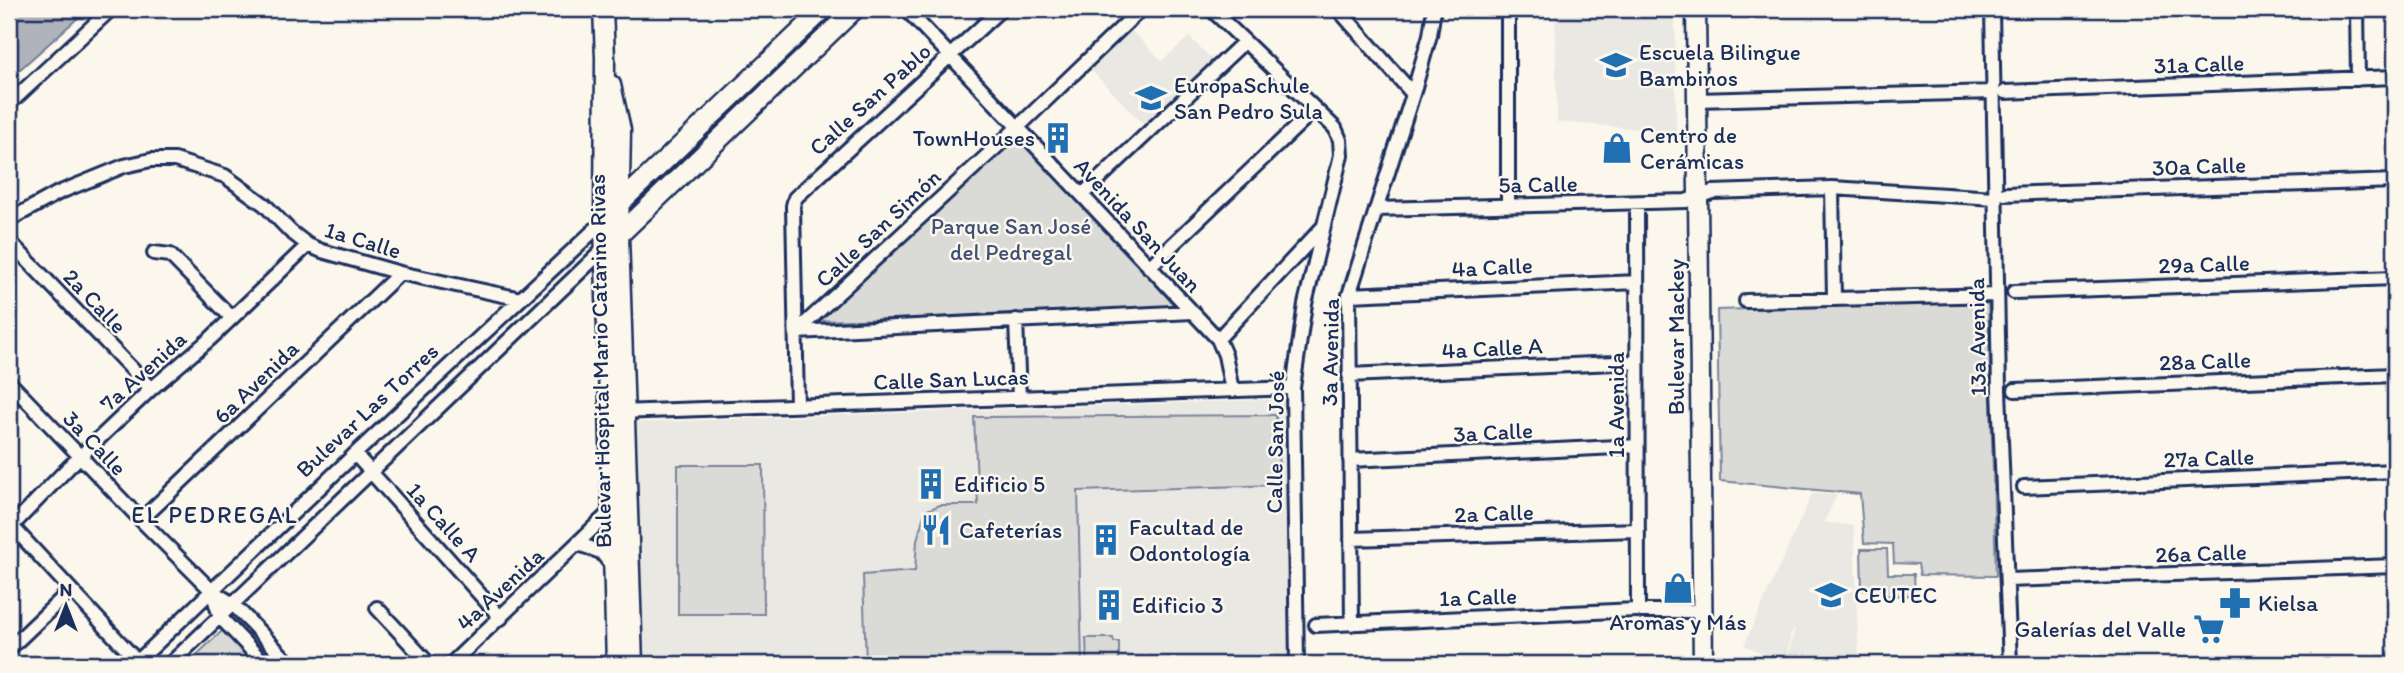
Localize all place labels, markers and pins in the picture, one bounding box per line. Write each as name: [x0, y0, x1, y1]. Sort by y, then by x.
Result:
place label: Escuela Bilingue Bambinos: [1639, 38, 1801, 92]
school or university icon: Escuela Bilingue Bambinos: [1599, 48, 1633, 82]
place label: EuropaSchule San Pedro Sula: [1174, 71, 1323, 125]
school or university icon: EuropaSchule San Pedro Sula: [1134, 81, 1168, 115]
building icon: TownHouses: [1041, 121, 1075, 155]
place label: Centro de Cerámicas: [1640, 121, 1744, 175]
place label: TownHouses: [913, 124, 1035, 152]
shop icon: Centro de Cerámicas: [1600, 131, 1634, 165]
building icon: Edificio 5: [914, 467, 948, 501]
place label: Edificio 5: [954, 470, 1045, 498]
restaurant icon: Cafeterías: [919, 513, 953, 547]
place label: Facultad de Odontología: [1129, 513, 1250, 567]
place label: Cafeterías: [959, 516, 1062, 544]
building icon: Facultad de Odontología: [1089, 523, 1123, 557]
shop icon: Aromas y Más: [1661, 571, 1695, 605]
school or university icon: CEUTEC: [1814, 578, 1848, 612]
place label: CEUTEC: [1854, 581, 1937, 609]
pharmacy icon: Kielsa: [2218, 586, 2252, 620]
building icon: Edificio 3: [1092, 588, 1126, 622]
place label: Kielsa: [2258, 589, 2318, 617]
place label: Edificio 3: [1132, 591, 1224, 619]
place label: Aromas y Más: [1609, 608, 1747, 636]
supermarket icon: Galerías del Valle: [2192, 612, 2226, 646]
place label: Galerías del Valle: [2014, 615, 2186, 643]

